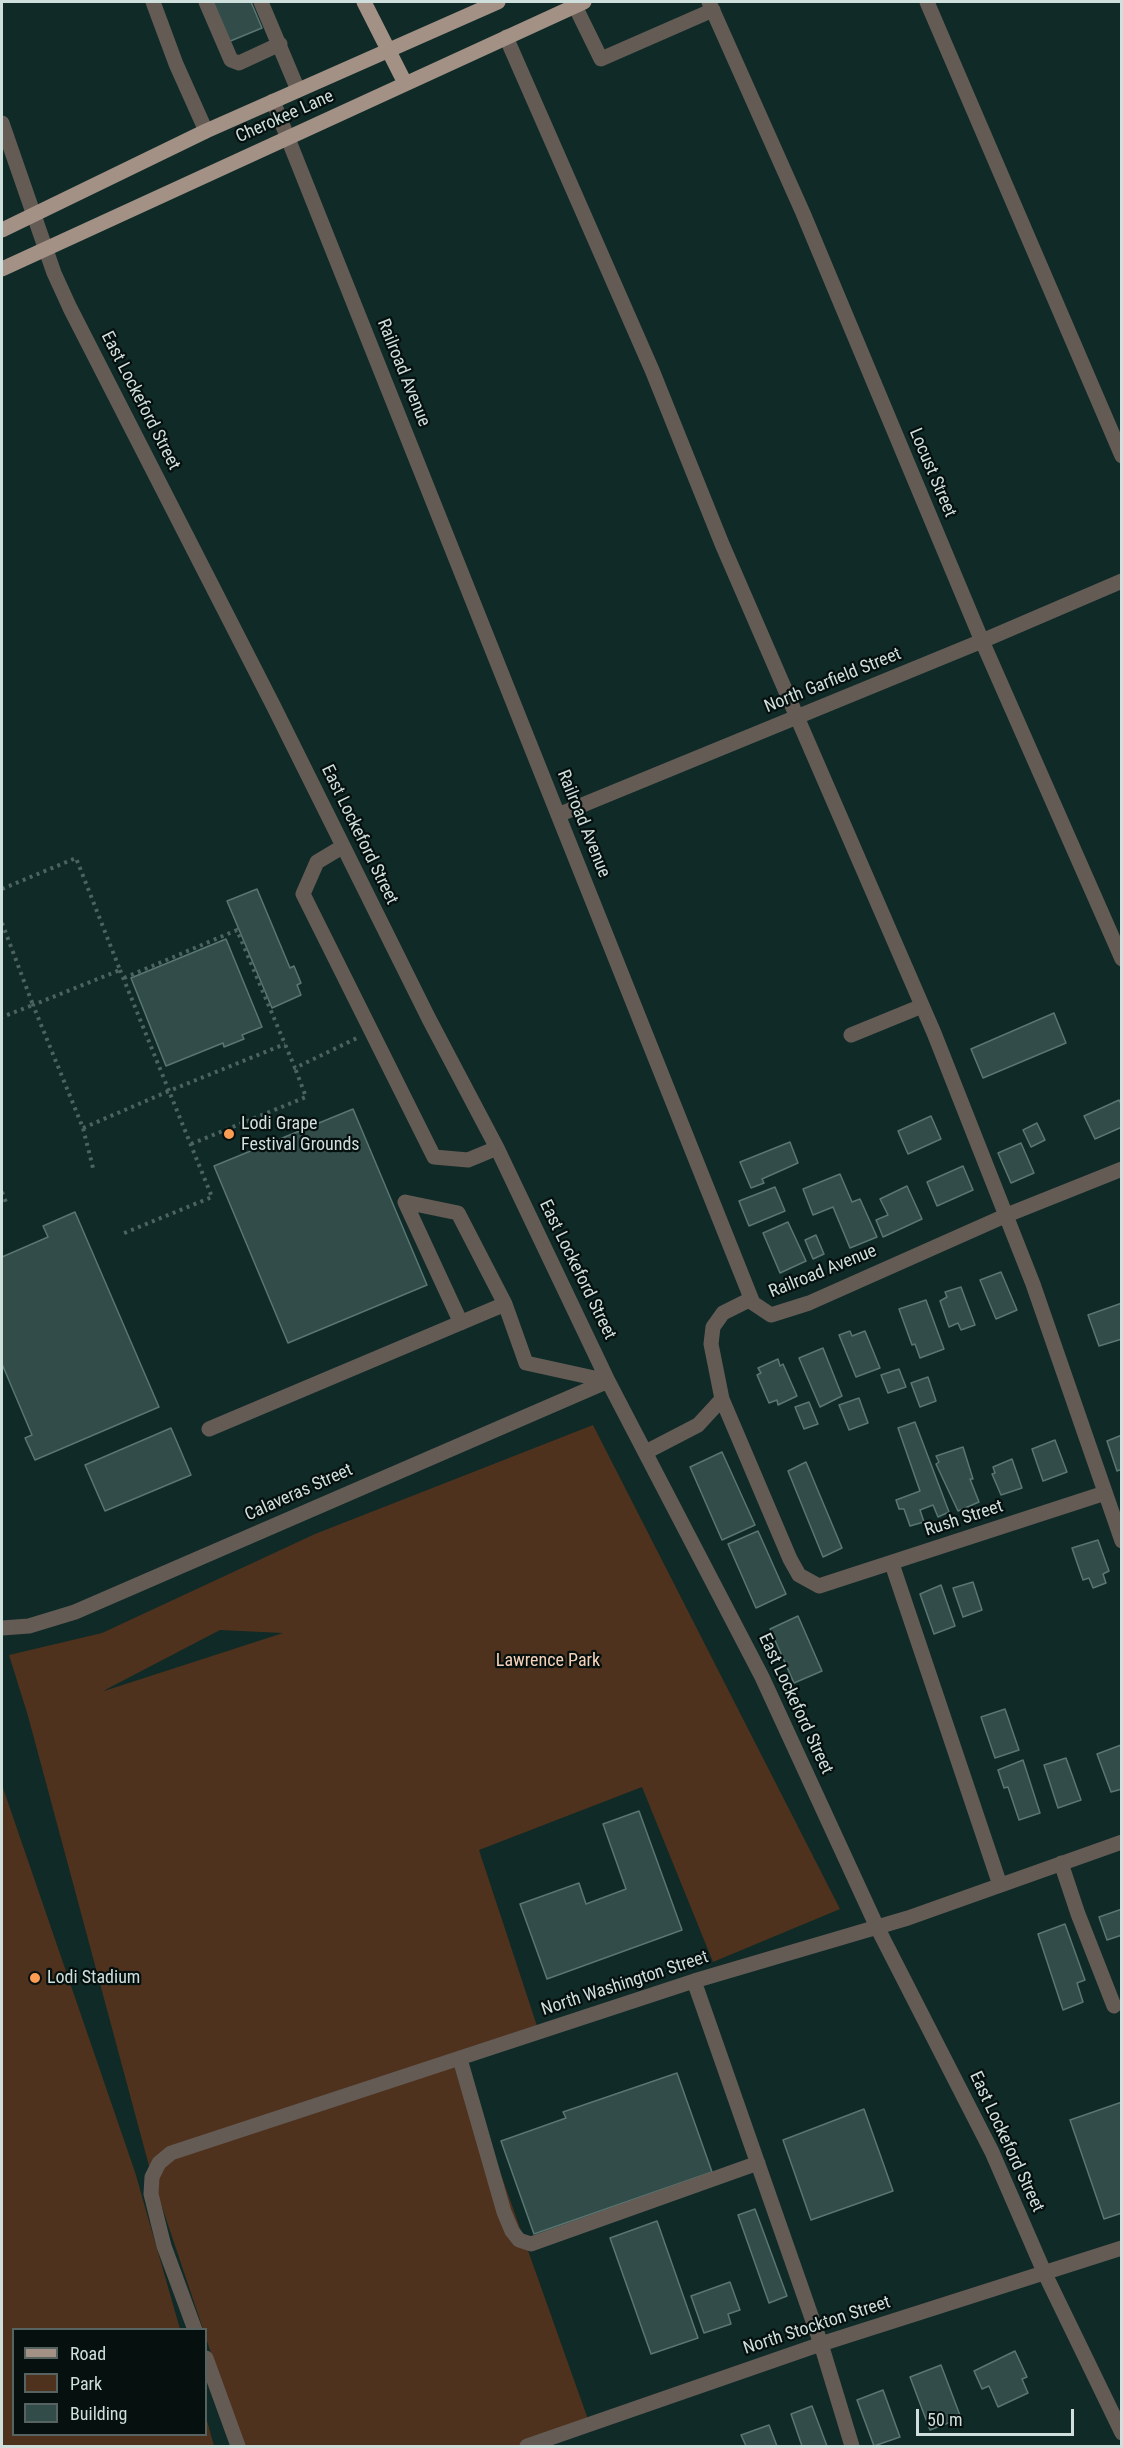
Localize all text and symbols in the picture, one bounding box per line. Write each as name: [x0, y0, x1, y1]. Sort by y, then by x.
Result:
street label: Cherokee Lane: [233, 86, 337, 148]
street label: Railroad Avenue: [372, 316, 434, 430]
street label: East Lockeford Street: [96, 328, 184, 474]
street label: Locust Street: [904, 425, 960, 521]
street label: North Garfield Street: [761, 644, 905, 718]
street label: East Lockeford Street: [316, 762, 402, 908]
street label: Railroad Avenue: [552, 767, 614, 881]
place label: Lodi Grape Festival Grounds: [241, 1113, 360, 1156]
marker: Lodi Grape Festival Grounds: [222, 1127, 236, 1141]
street label: East Lockeford Street: [534, 1197, 620, 1343]
street label: Railroad Avenue: [766, 1241, 880, 1303]
street label: Calaveras Street: [242, 1460, 356, 1526]
street label: Rush Street: [922, 1496, 1006, 1542]
street label: East Lockeford Street: [753, 1630, 837, 1778]
park label: Lawrence Park: [496, 1650, 600, 1672]
street label: North Washington Street: [539, 1947, 711, 2021]
place label: Lodi Stadium: [47, 1967, 140, 1989]
marker: Lodi Stadium: [28, 1971, 42, 1985]
street label: East Lockeford Street: [964, 2068, 1048, 2216]
street label: North Stockton Street: [741, 2292, 893, 2360]
legend: [12, 2328, 207, 2436]
text: Road: [70, 2343, 106, 2364]
text: Park: [70, 2373, 102, 2394]
scale bar: [919, 2397, 1076, 2435]
text: Building: [70, 2403, 127, 2424]
text: 50 m: [927, 2409, 962, 2430]

